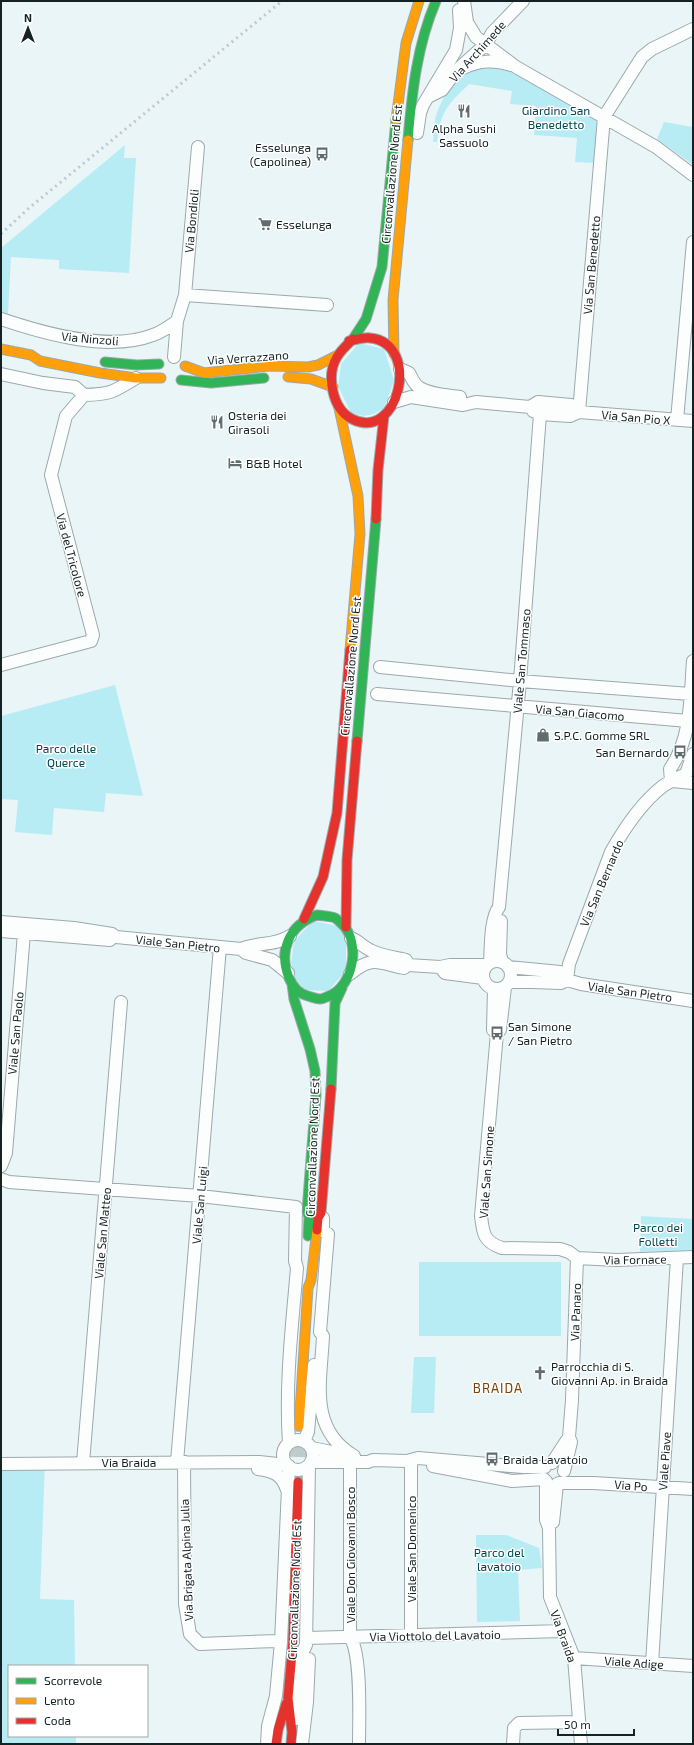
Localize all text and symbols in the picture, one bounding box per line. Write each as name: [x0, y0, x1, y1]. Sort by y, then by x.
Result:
north arrow: [8, 8, 48, 48]
text: N: [24, 11, 32, 24]
street label: Via Archimede: [446, 18, 508, 84]
street label: Circonvallazione Nord Est: [378, 103, 404, 244]
restaurant icon: Alpha Sushi Sassuolo: [456, 103, 472, 119]
park label: Giardino San Benedetto: [522, 103, 590, 131]
place label: Alpha Sushi Sassuolo: [432, 121, 496, 149]
place label: Esselunga (Capolinea): [250, 140, 311, 168]
bus stop icon: Esselunga (Capolinea): [314, 146, 330, 162]
street label: Via Bondioli: [181, 189, 201, 253]
street label: Via San Benedetto: [580, 215, 602, 315]
supermarket icon: Esselunga: [257, 216, 273, 232]
place label: Esselunga: [276, 217, 332, 231]
street label: Via Ninzoli: [61, 329, 119, 347]
street label: Via Verrazzano: [207, 347, 289, 367]
street label: Via San Pio X: [601, 407, 672, 427]
place label: Osteria dei Girasoli: [228, 408, 287, 436]
restaurant icon: Osteria dei Girasoli: [209, 414, 225, 430]
hotel icon: B&B Hotel: [227, 455, 243, 471]
place label: B&B Hotel: [246, 456, 303, 470]
street label: Via del Tricolore: [54, 512, 90, 598]
street label: Circonvallazione Nord Est: [337, 595, 363, 736]
street label: Viale San Tommaso: [509, 608, 533, 714]
street label: Via San Giacomo: [535, 701, 625, 723]
shop icon: S.P.C. Gomme SRL: [535, 727, 551, 743]
place label: S.P.C. Gomme SRL: [554, 728, 649, 742]
park label: Parco delle Querce: [36, 741, 96, 770]
bus stop icon: San Bernardo: [672, 744, 688, 760]
place label: San Bernardo: [595, 745, 669, 759]
street label: Via San Bernardo: [576, 837, 626, 929]
street label: Viale San Pietro: [135, 932, 221, 954]
street label: Viale San Pietro: [587, 978, 673, 1004]
street label: Viale San Paolo: [4, 991, 26, 1075]
place label: San Simone / San Pietro: [508, 1019, 573, 1047]
bus stop icon: San Simone / San Pietro: [489, 1025, 505, 1041]
street label: Circonvallazione Nord Est: [303, 1077, 321, 1217]
street label: Viale San Simone: [476, 1125, 496, 1219]
street label: Viale San Luigi: [189, 1165, 209, 1245]
street label: Viale San Matteo: [91, 1186, 113, 1279]
park label: Parco dei Folletti: [633, 1220, 683, 1248]
street label: Via Fornace: [603, 1251, 667, 1267]
street label: Via Panaro: [567, 1282, 583, 1341]
place label: Parrocchia di S. Giovanni Ap. in Braida: [551, 1359, 668, 1387]
church icon: Parrocchia di S. Giovanni Ap. in Braida: [532, 1365, 548, 1381]
district label: BRAIDA: [473, 1380, 523, 1396]
street label: Viale Piave: [655, 1431, 673, 1491]
bus stop icon: Braida Lavatoio: [484, 1451, 500, 1467]
place label: Braida Lavatoio: [503, 1452, 588, 1466]
street label: Via Braida: [102, 1455, 156, 1469]
street label: Via Po: [614, 1477, 648, 1493]
street label: Viale Don Giovanni Bosco: [343, 1486, 357, 1623]
street label: Viale San Domenico: [404, 1495, 418, 1602]
street label: Via Brigata Alpina Julia: [177, 1499, 195, 1621]
street label: Circonvallazione Nord Est: [285, 1520, 303, 1660]
park label: Parco del lavatoio: [474, 1545, 525, 1573]
street label: Via Braida: [548, 1608, 580, 1664]
street label: Via Viottolo del Lavatoio: [369, 1627, 501, 1643]
street label: Viale Adige: [604, 1653, 664, 1671]
legend: [8, 1665, 148, 1737]
text: Scorrevole: [44, 1673, 102, 1687]
text: Lento: [44, 1693, 75, 1707]
scale bar: [558, 1711, 634, 1737]
text: Coda: [44, 1713, 71, 1727]
text: 50 m: [564, 1717, 591, 1731]

